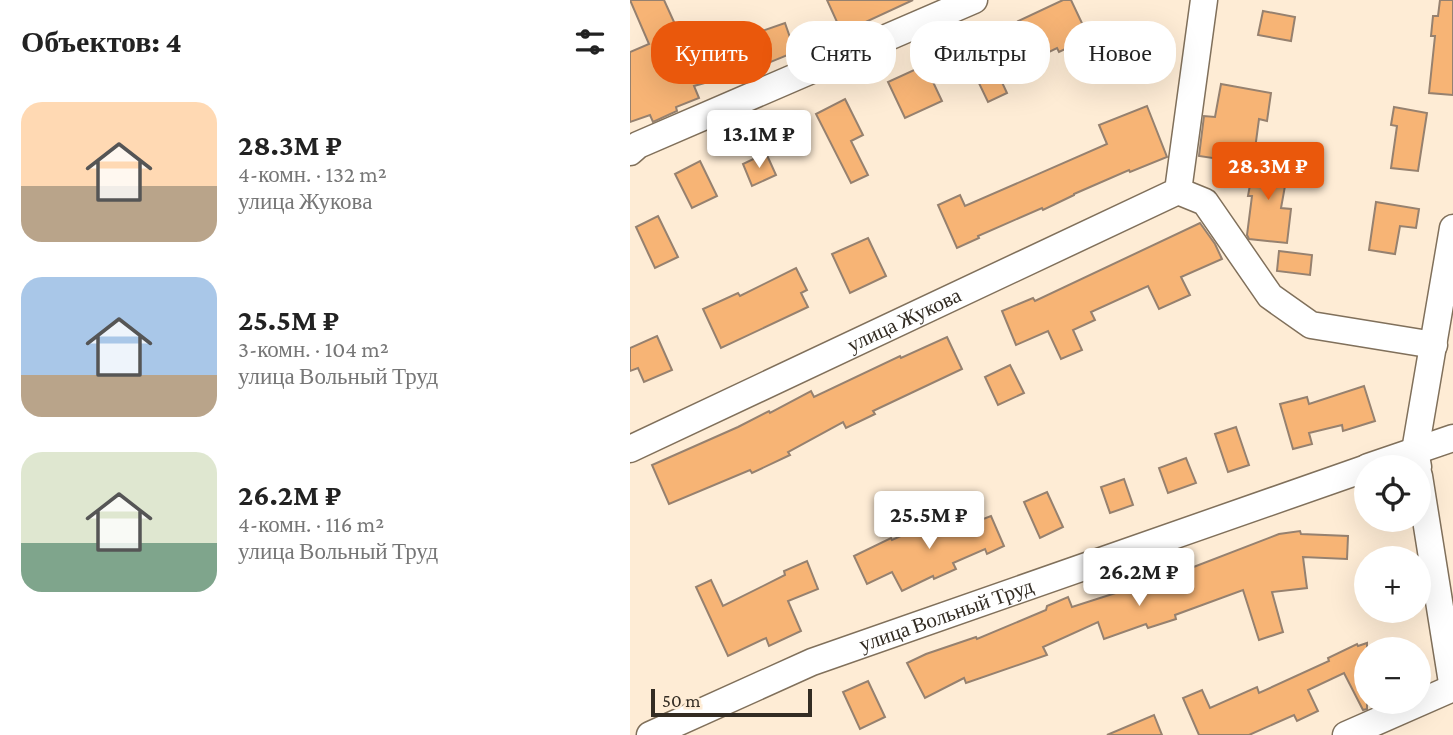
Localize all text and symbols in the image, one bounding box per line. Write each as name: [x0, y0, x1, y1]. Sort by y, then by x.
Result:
chip: Купить: [651, 21, 772, 84]
chip: Снять: [786, 21, 896, 84]
chip: Фильтры: [910, 21, 1050, 84]
chip: Новое: [1064, 21, 1176, 84]
icon: filters: [571, 23, 609, 61]
text: Объектов: 4: [21, 25, 182, 58]
pin: 13.1M ₽: [694, 110, 824, 170]
text: 13.1M ₽: [723, 120, 795, 146]
text: 28.3M ₽: [238, 128, 342, 161]
icon: home: [77, 130, 161, 214]
pin: 28.3M ₽: [1203, 142, 1333, 202]
text: 28.3M ₽: [1228, 152, 1308, 178]
text: 4-комн. · 132 m²: [238, 161, 387, 187]
text: улица Жукова: [238, 188, 372, 214]
street label: улица Жукова: [844, 283, 965, 357]
text: 25.5M ₽: [238, 303, 339, 336]
icon: home: [77, 305, 161, 389]
text: 3-комн. · 104 m²: [238, 336, 389, 362]
text: улица Вольный Труд: [238, 363, 438, 389]
map controls: [1354, 455, 1431, 714]
button: locate: [1354, 455, 1431, 532]
text: 26.2M ₽: [238, 478, 342, 511]
icon: home: [77, 480, 161, 564]
pin: 25.5M ₽: [864, 491, 994, 551]
text: 25.5M ₽: [890, 501, 968, 527]
text: 4-комн. · 116 m²: [238, 511, 384, 537]
text: улица Вольный Труд: [238, 538, 438, 564]
button: +: [1354, 546, 1431, 623]
pin: 26.2M ₽: [1074, 548, 1204, 608]
text: 26.2M ₽: [1099, 558, 1179, 584]
street label: улица Вольный Труд: [856, 573, 1037, 657]
button: −: [1354, 637, 1431, 714]
scale bar: [651, 686, 812, 718]
text: 50 m: [662, 690, 701, 711]

